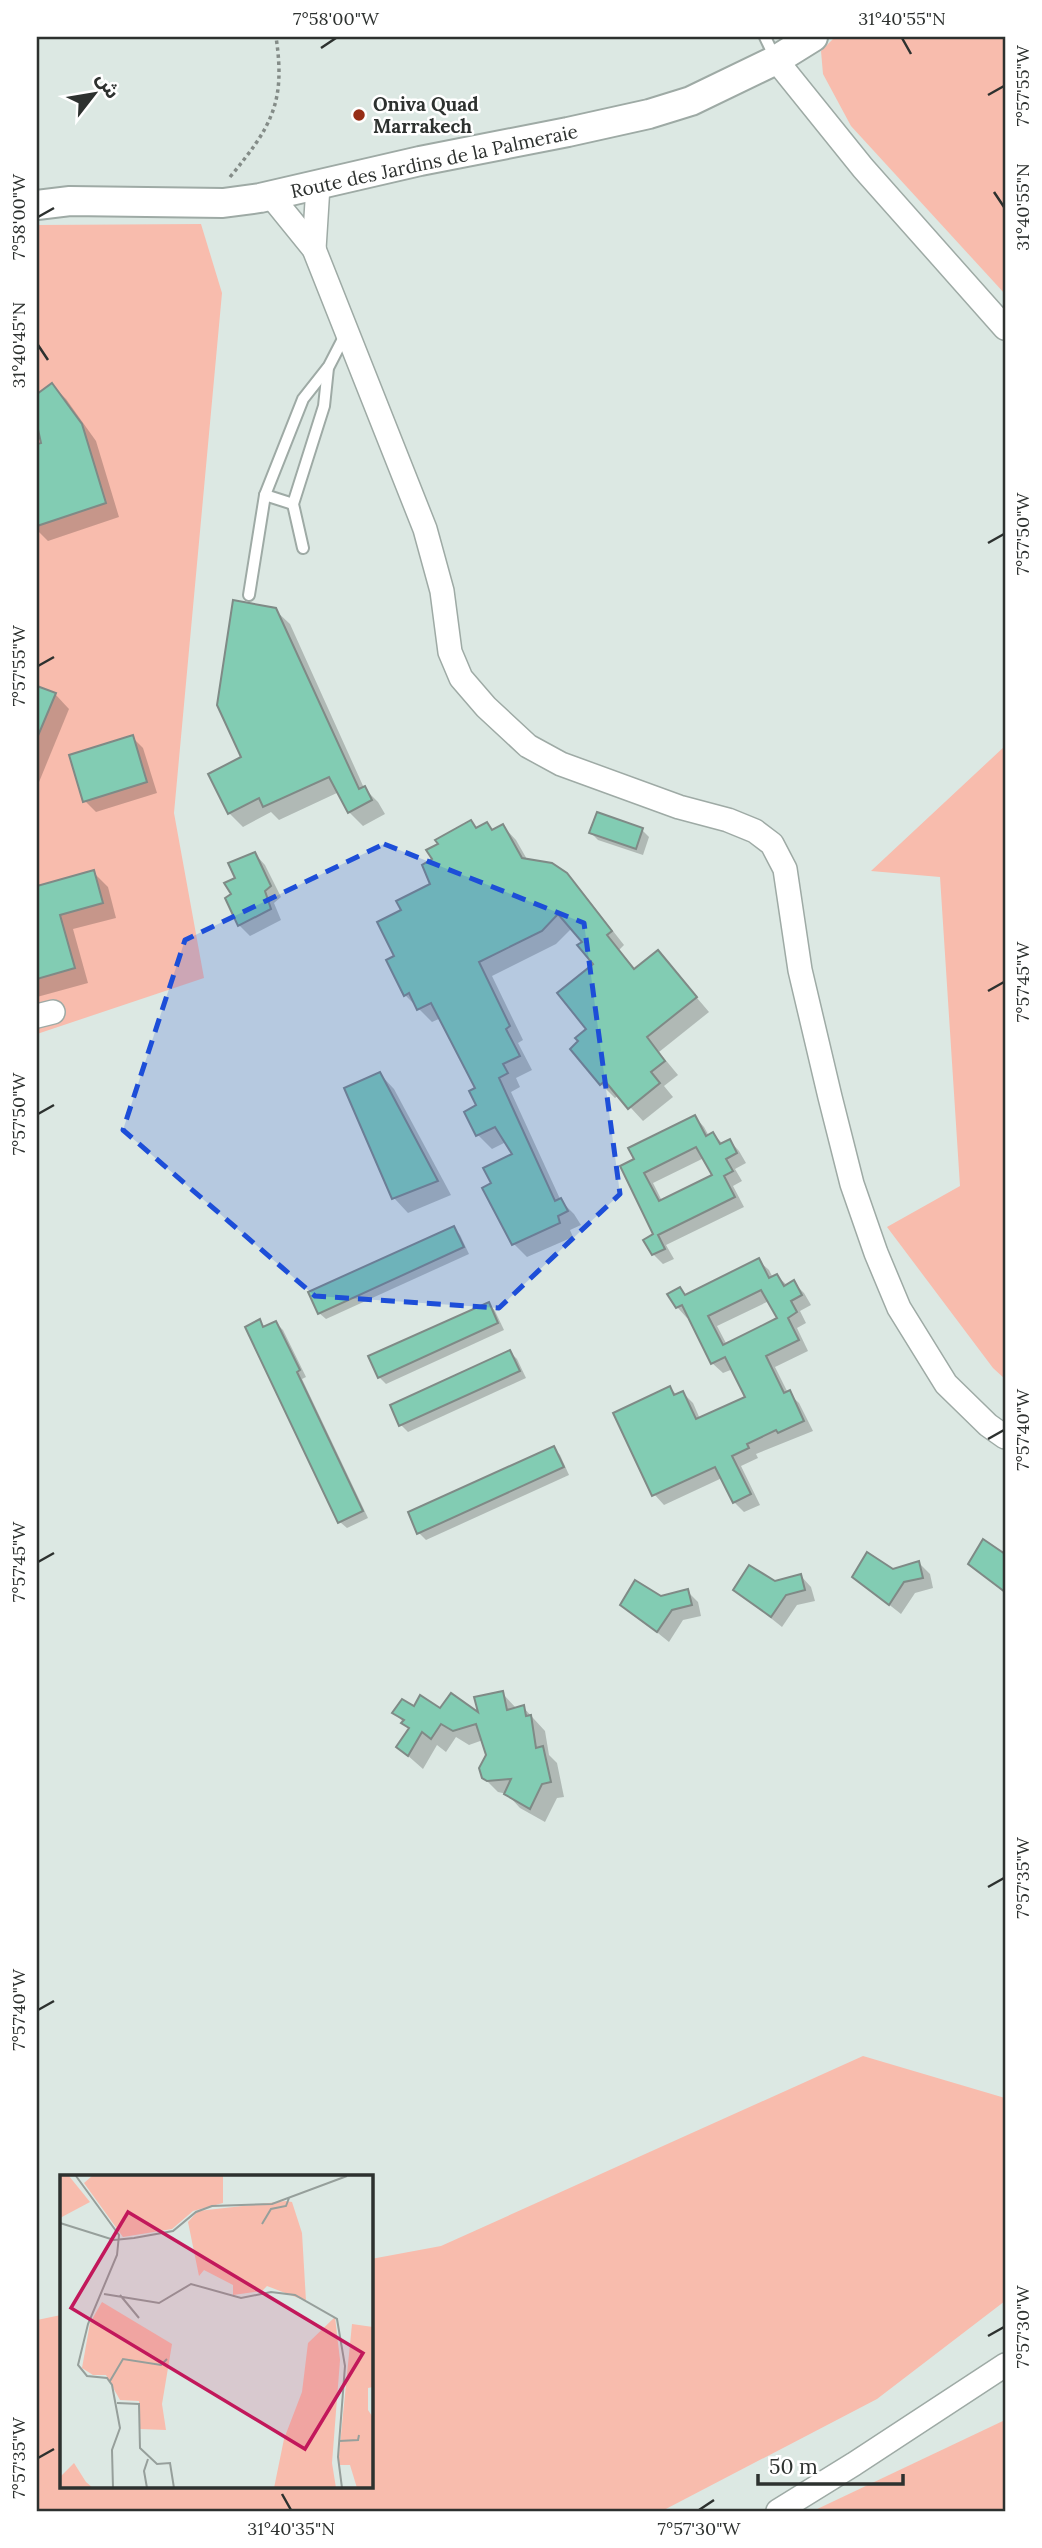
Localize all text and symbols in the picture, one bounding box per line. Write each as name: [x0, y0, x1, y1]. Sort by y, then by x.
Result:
text: 7°58'00"W: [293, 7, 380, 30]
text: 31°40'55"N: [858, 7, 946, 30]
text: 7°57'55"W: [1011, 44, 1034, 127]
north arrow: [60, 60, 130, 130]
text: ش: [92, 68, 126, 103]
place label: Oniva Quad Marrakech: [373, 92, 479, 138]
marker: Oniva Quad Marrakech: [351, 107, 367, 123]
street label: Route des Jardins de la Palmeraie: [288, 119, 580, 203]
text: 31°40'55"N: [1011, 163, 1034, 251]
text: 7°58'00"W: [7, 173, 30, 260]
text: 31°40'45"N: [7, 302, 30, 388]
text: 7°57'50"W: [1011, 492, 1034, 575]
text: 7°57'55"W: [7, 624, 30, 707]
text: 7°57'45"W: [1011, 941, 1034, 1022]
text: 7°57'50"W: [7, 1072, 30, 1155]
text: 7°57'40"W: [1011, 1388, 1034, 1471]
text: 7°57'45"W: [7, 1521, 30, 1602]
text: 7°57'35"W: [1011, 1836, 1034, 1919]
text: 7°57'40"W: [7, 1968, 30, 2051]
inset map: [60, 2175, 373, 2488]
text: 7°57'30"W: [1011, 2285, 1034, 2368]
text: 7°57'35"W: [7, 2416, 30, 2499]
scale bar: [758, 2443, 904, 2487]
text: 50 m: [769, 2453, 818, 2480]
text: 31°40'35"N: [247, 2517, 335, 2540]
text: 7°57'30"W: [658, 2517, 741, 2540]

